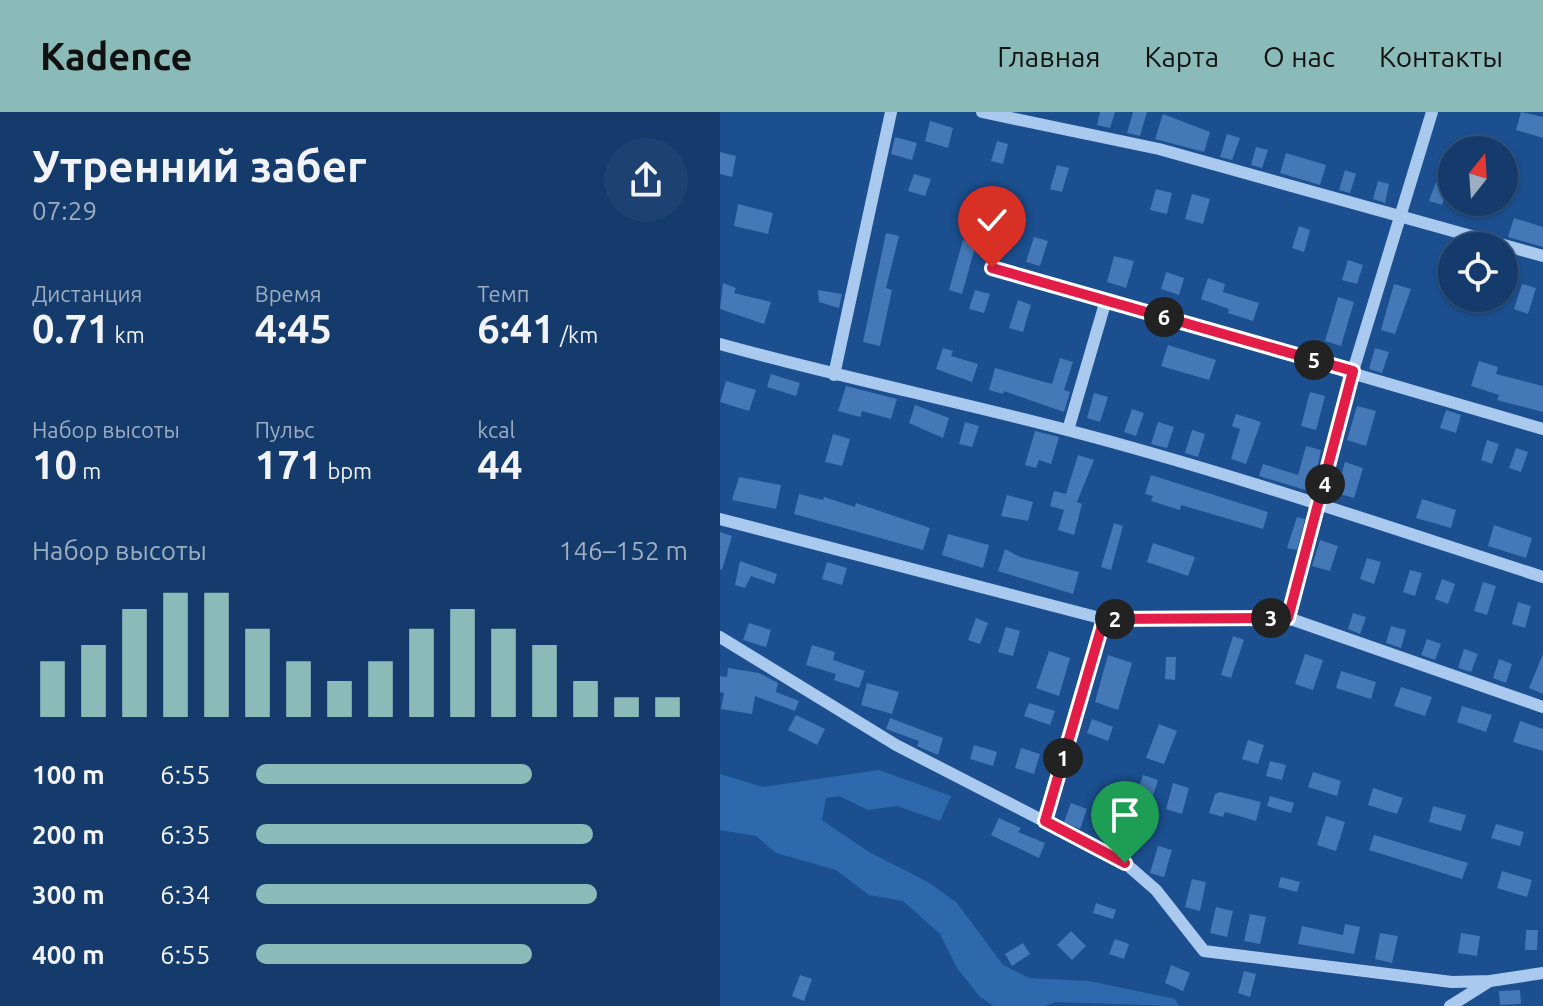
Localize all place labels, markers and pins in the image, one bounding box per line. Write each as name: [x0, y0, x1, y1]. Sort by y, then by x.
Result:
pin: [958, 186, 1026, 268]
pin: 6: [1144, 297, 1184, 337]
pin: 5: [1294, 340, 1334, 380]
pin: 4: [1305, 464, 1345, 504]
pin: 3: [1251, 598, 1291, 638]
pin: 2: [1095, 599, 1135, 639]
pin: 1: [1043, 738, 1083, 778]
pin: [1091, 781, 1159, 863]

